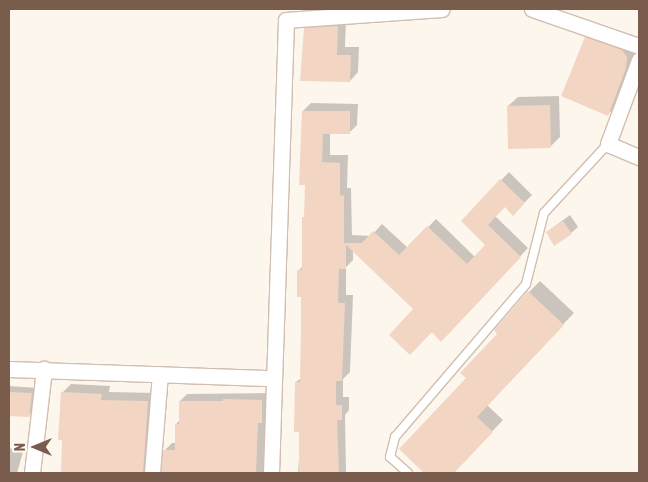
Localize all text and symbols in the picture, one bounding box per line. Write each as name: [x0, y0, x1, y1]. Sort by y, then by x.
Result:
north arrow: [10, 422, 60, 472]
text: N: [12, 443, 28, 451]

